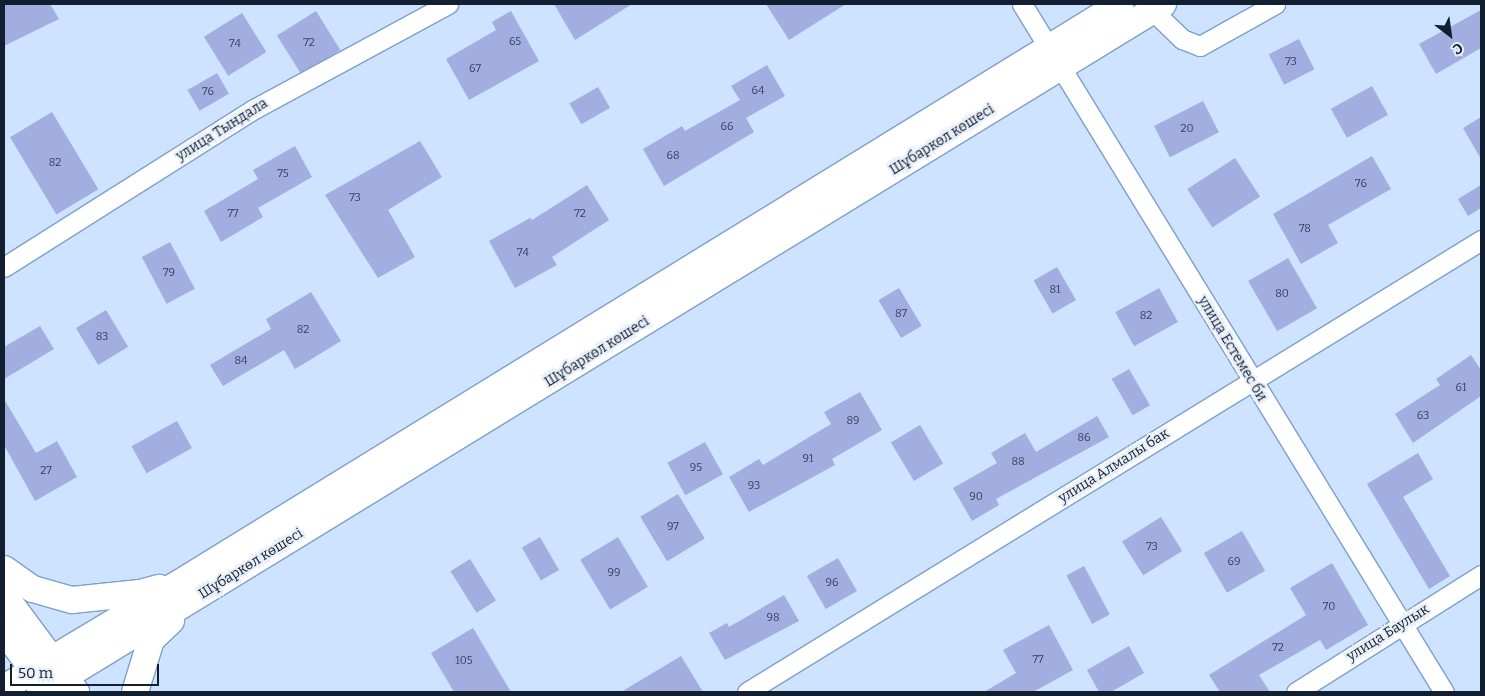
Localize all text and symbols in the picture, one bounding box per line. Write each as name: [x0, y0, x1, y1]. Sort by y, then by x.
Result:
north arrow: [1425, 10, 1475, 60]
house number: 65: [509, 35, 521, 49]
house number: 72: [303, 36, 315, 50]
house number: 74: [229, 37, 241, 51]
text: С: [1450, 39, 1466, 58]
house number: 73: [1285, 55, 1297, 69]
house number: 67: [469, 62, 481, 76]
house number: 64: [752, 84, 764, 98]
house number: 76: [202, 85, 214, 99]
street label: улица Тындала: [173, 95, 271, 165]
street label: Шұбаркөл көшесі: [887, 101, 997, 179]
house number: 66: [721, 120, 733, 134]
house number: 20: [1180, 122, 1194, 136]
house number: 68: [666, 149, 680, 163]
house number: 82: [49, 156, 61, 170]
house number: 75: [277, 167, 289, 181]
house number: 76: [1355, 177, 1367, 191]
house number: 73: [349, 191, 361, 205]
house number: 77: [227, 207, 239, 221]
house number: 72: [574, 207, 586, 221]
house number: 78: [1299, 222, 1311, 236]
house number: 74: [517, 246, 529, 260]
house number: 79: [163, 266, 175, 280]
house number: 81: [1049, 283, 1061, 297]
house number: 80: [1275, 287, 1289, 301]
street label: улица Естемес би: [1194, 293, 1270, 405]
house number: 87: [895, 307, 907, 321]
house number: 82: [1140, 309, 1152, 323]
street label: Шұбаркөл көшесі: [542, 313, 652, 391]
house number: 82: [297, 323, 309, 337]
house number: 83: [96, 330, 108, 344]
house number: 84: [234, 354, 248, 368]
house number: 61: [1456, 381, 1466, 395]
house number: 63: [1417, 409, 1429, 423]
house number: 89: [846, 414, 860, 428]
street label: улица Алмалы бак: [1056, 425, 1172, 507]
house number: 86: [1077, 431, 1091, 445]
house number: 91: [803, 452, 813, 466]
house number: 88: [1011, 455, 1025, 469]
house number: 95: [690, 461, 702, 475]
house number: 27: [40, 464, 52, 478]
house number: 93: [748, 479, 760, 493]
house number: 90: [969, 490, 983, 504]
house number: 97: [667, 520, 679, 534]
street label: Шұбаркөл көшесі: [196, 525, 306, 603]
house number: 73: [1146, 540, 1158, 554]
house number: 69: [1228, 555, 1240, 569]
house number: 99: [608, 566, 620, 580]
house number: 96: [826, 576, 838, 590]
house number: 70: [1323, 600, 1335, 614]
street label: улица Баулык: [1344, 601, 1432, 665]
house number: 98: [766, 611, 780, 625]
house number: 72: [1272, 641, 1284, 655]
house number: 77: [1032, 653, 1044, 667]
scale bar: [12, 654, 161, 686]
house number: 105: [455, 654, 473, 668]
text: 50 m: [18, 664, 53, 682]

